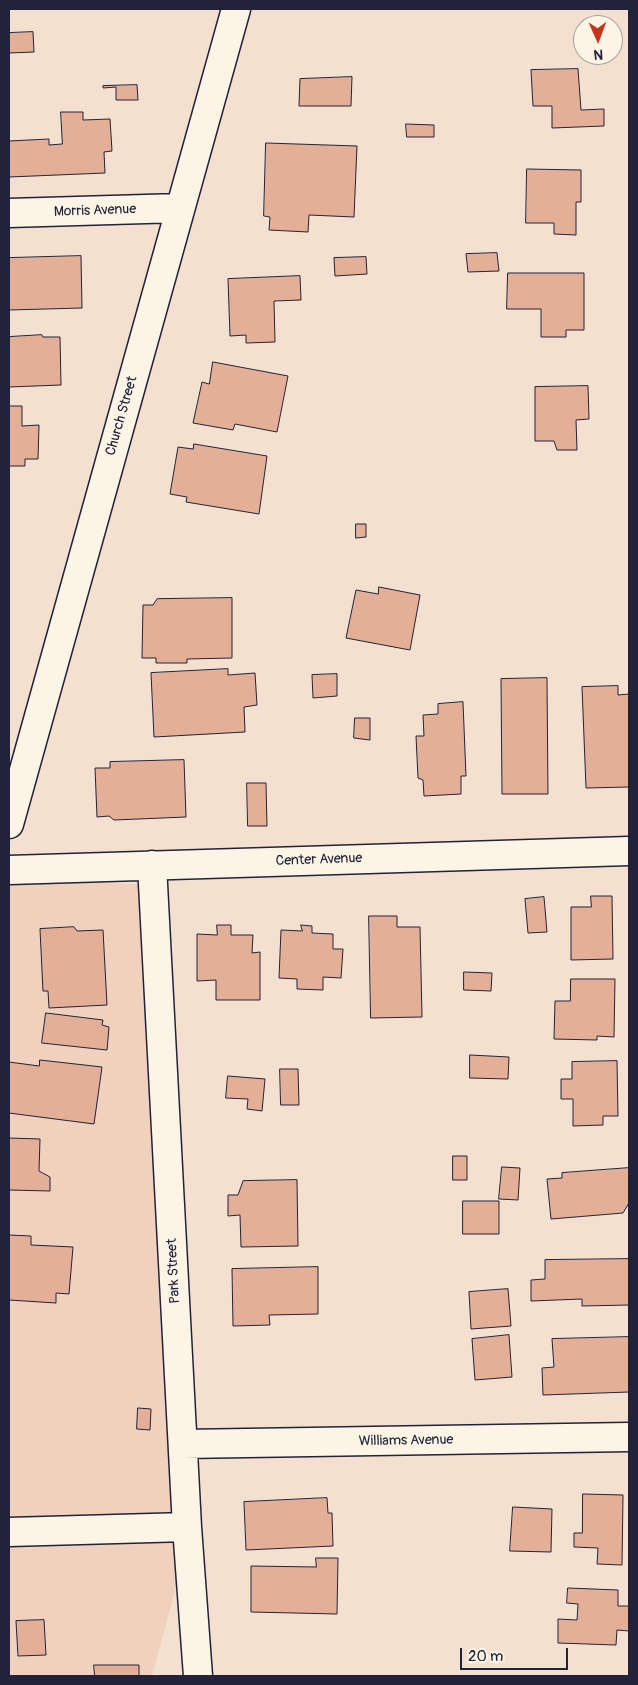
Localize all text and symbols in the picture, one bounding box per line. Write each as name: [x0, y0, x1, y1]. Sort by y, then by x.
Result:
north arrow: [573, 15, 623, 65]
text: N: [593, 46, 604, 63]
street label: Morris Avenue: [54, 201, 136, 221]
street label: Church Street: [103, 374, 141, 458]
street label: Center Avenue: [275, 850, 363, 870]
street label: Park Street: [164, 1238, 184, 1304]
street label: Williams Avenue: [359, 1432, 453, 1450]
scale bar: [463, 1638, 570, 1670]
text: 20 m: [468, 1647, 503, 1666]

